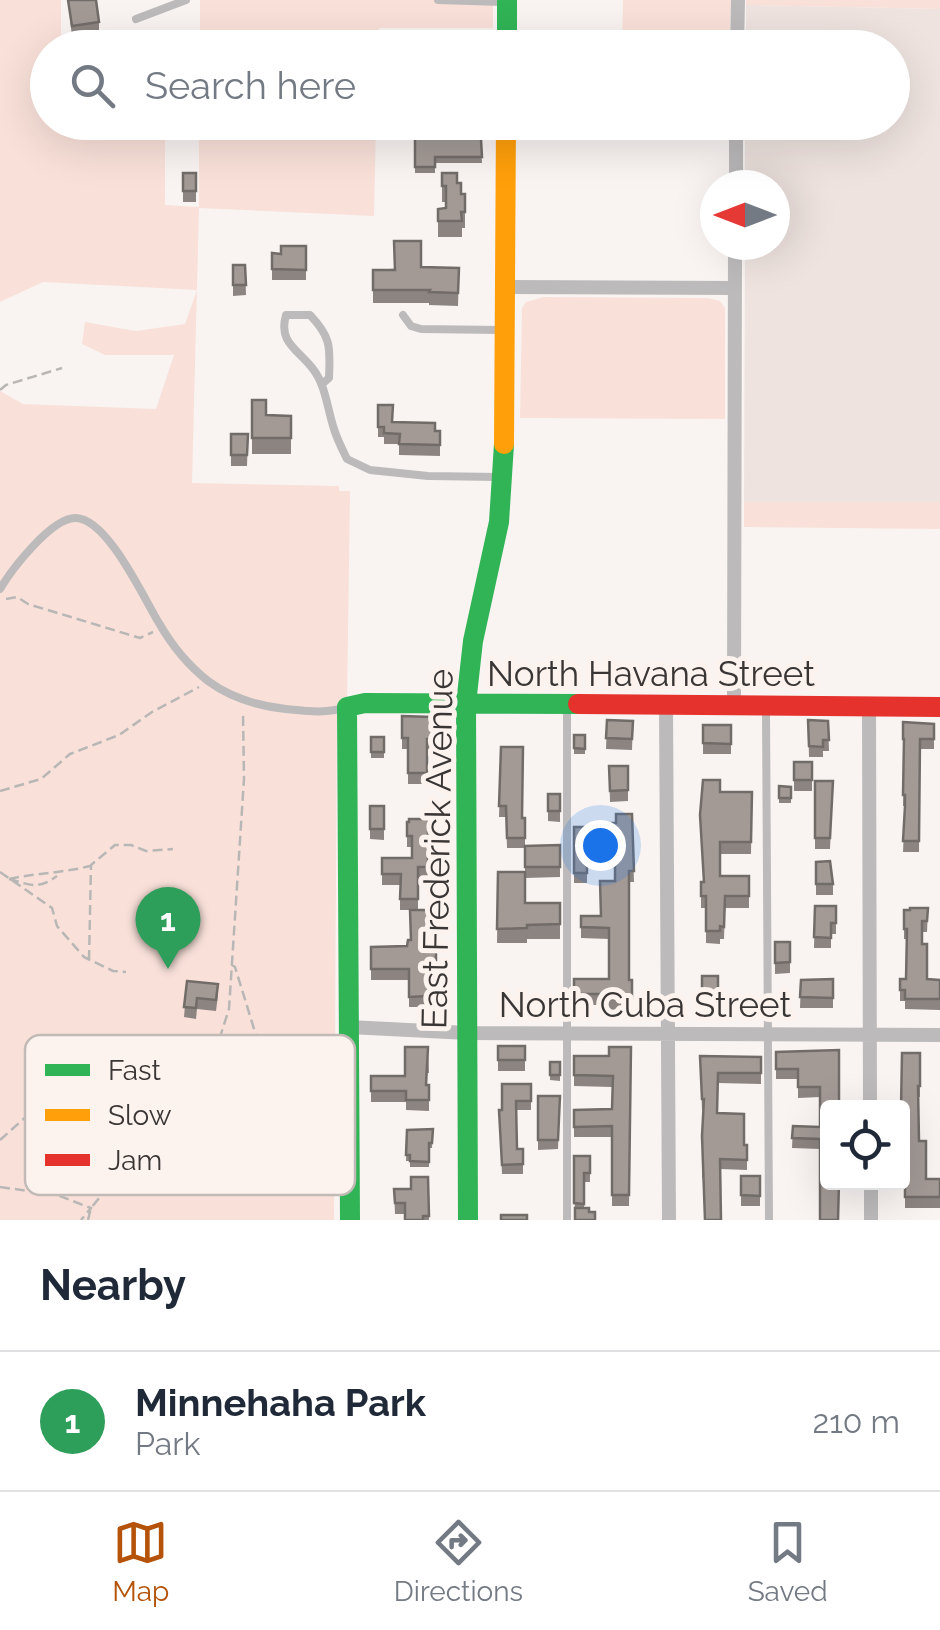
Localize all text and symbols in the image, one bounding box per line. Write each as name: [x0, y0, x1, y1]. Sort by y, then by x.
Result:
search box: [30, 30, 910, 140]
icon: search: [65, 58, 120, 113]
text: Search here: [145, 63, 356, 108]
north arrow: [700, 170, 790, 260]
street label: North Havana Street: [487, 653, 815, 694]
street label: East Frederick Avenue: [413, 669, 461, 1029]
your location: [575, 820, 626, 871]
pin: 1: [136, 886, 200, 969]
street label: North Cuba Street: [499, 984, 791, 1025]
legend: [25, 1035, 355, 1195]
text: Fast: [108, 1054, 161, 1087]
text: Slow: [108, 1099, 172, 1132]
map controls: [820, 1100, 910, 1190]
button: locate: [820, 1100, 910, 1190]
text: Jam: [108, 1144, 162, 1177]
text: Nearby: [40, 1261, 186, 1310]
text: Minnehaha Park: [135, 1380, 426, 1425]
text: 1: [65, 1403, 80, 1440]
text: 210 m: [812, 1403, 900, 1440]
text: Park: [135, 1425, 200, 1462]
tab: Map: [112, 1515, 169, 1608]
tab: Directions: [394, 1515, 523, 1608]
tab: Saved: [748, 1515, 828, 1608]

